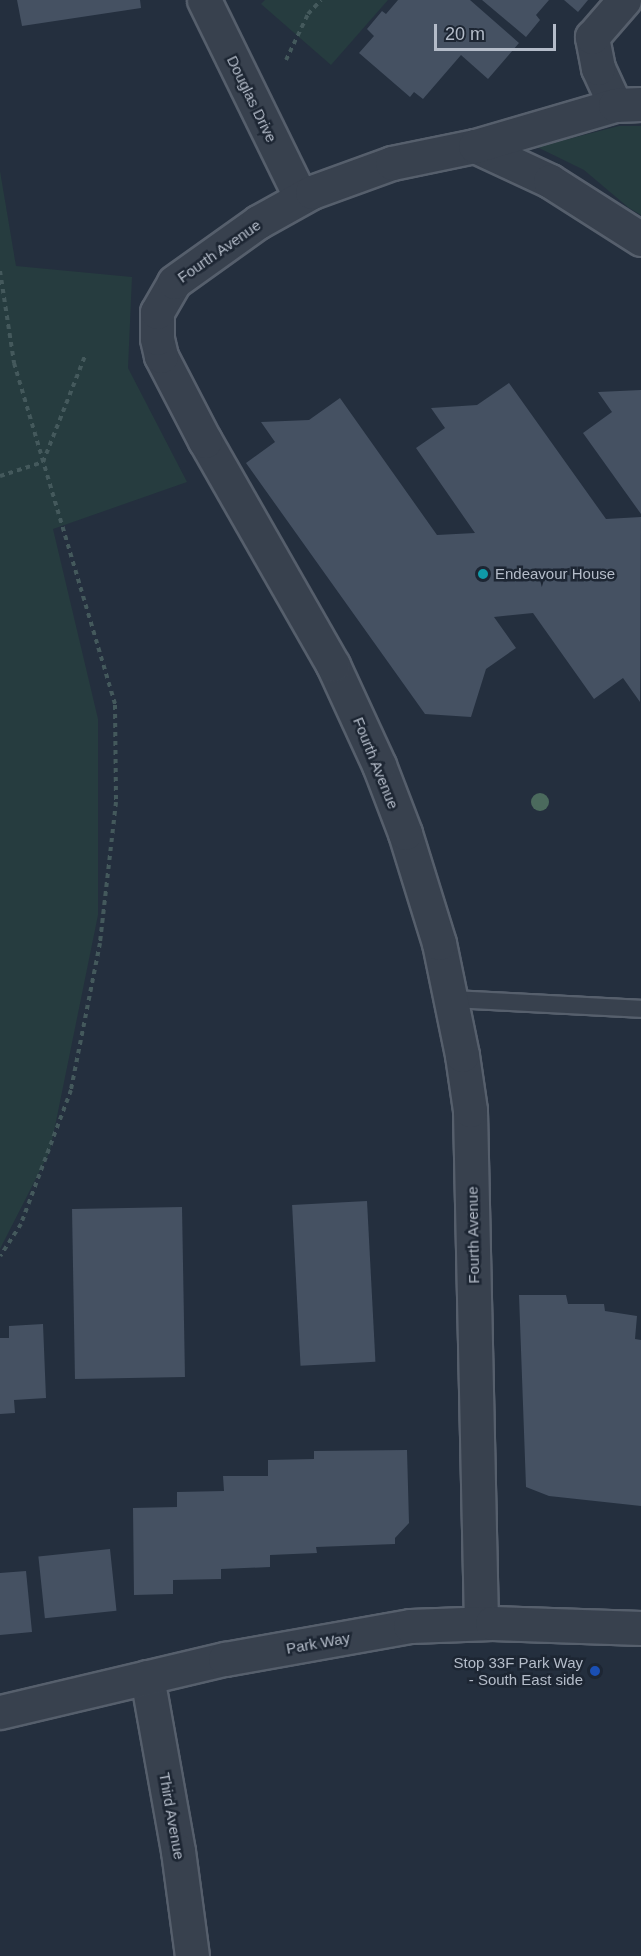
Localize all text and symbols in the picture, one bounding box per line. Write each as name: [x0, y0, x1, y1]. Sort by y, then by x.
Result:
scale bar: [437, 12, 558, 50]
text: 20 m: [445, 24, 485, 44]
street label: Douglas Drive: [223, 53, 281, 145]
street label: Fourth Avenue: [174, 215, 264, 287]
place label: Endeavour House: [495, 565, 615, 583]
marker: Endeavour House: [476, 567, 490, 581]
street label: Fourth Avenue: [349, 714, 403, 812]
street label: Fourth Avenue: [463, 1186, 483, 1284]
street label: Park Way: [285, 1629, 351, 1657]
place label: Stop 33F Park Way - South East side: [454, 1653, 583, 1688]
marker: Stop 33F Park Way - South East side: [588, 1664, 602, 1678]
street label: Third Avenue: [155, 1771, 189, 1861]

